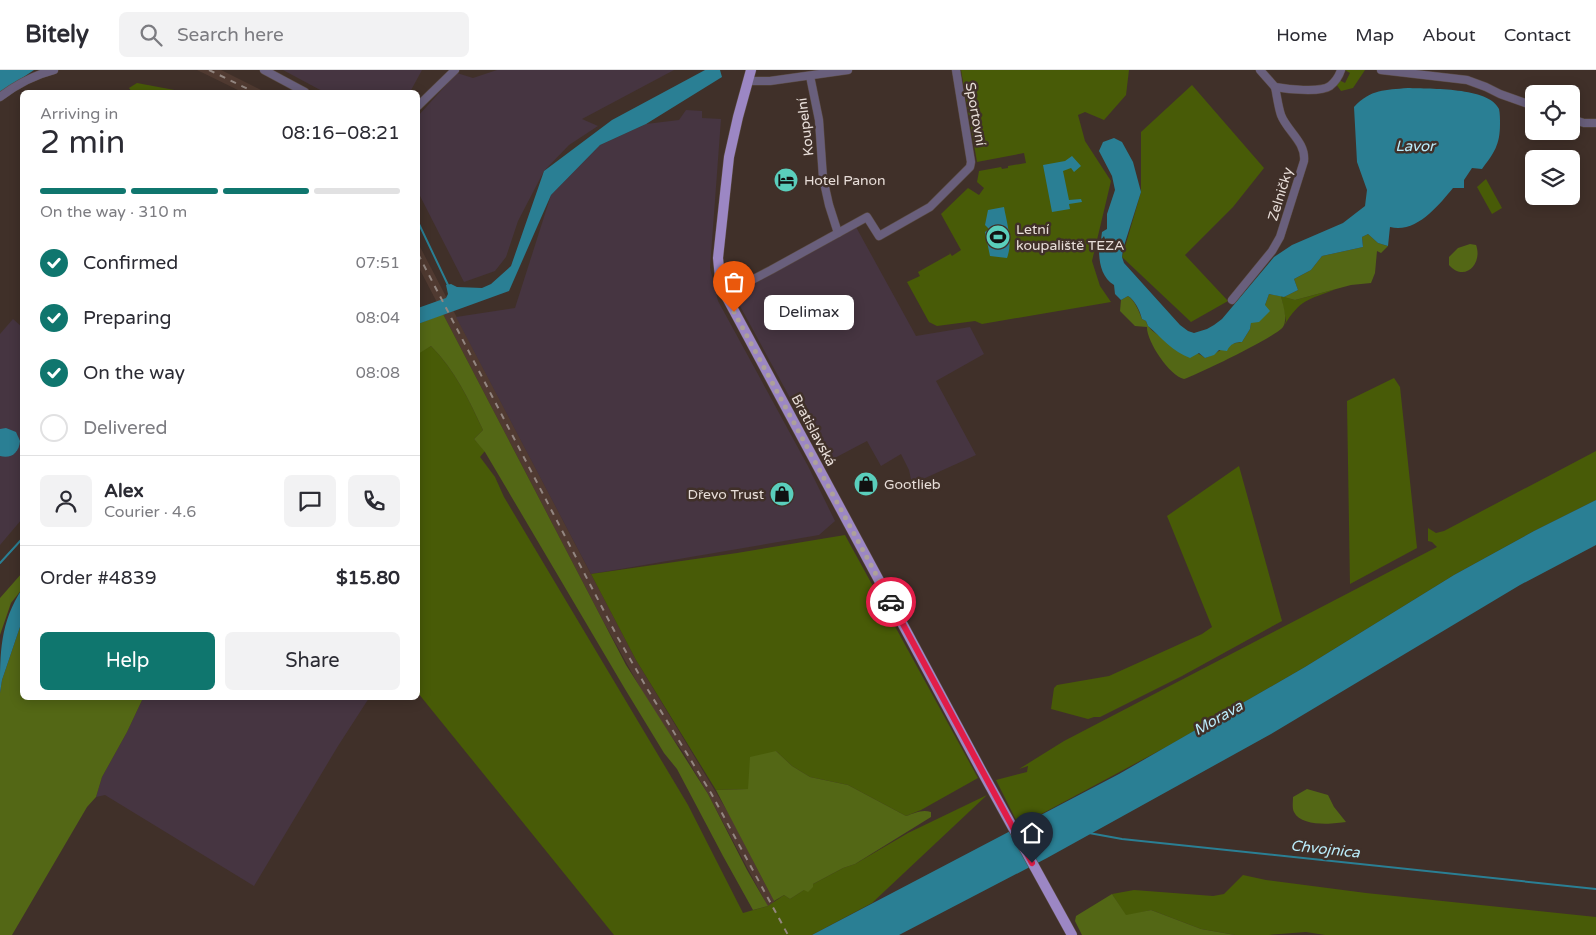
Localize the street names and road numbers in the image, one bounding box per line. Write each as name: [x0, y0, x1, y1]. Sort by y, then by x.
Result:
street label: Sportovní: [962, 81, 990, 148]
street label: Koupelní: [793, 96, 818, 157]
street label: Zelničky: [1264, 165, 1297, 223]
street label: Bratislavská: [788, 391, 840, 469]

